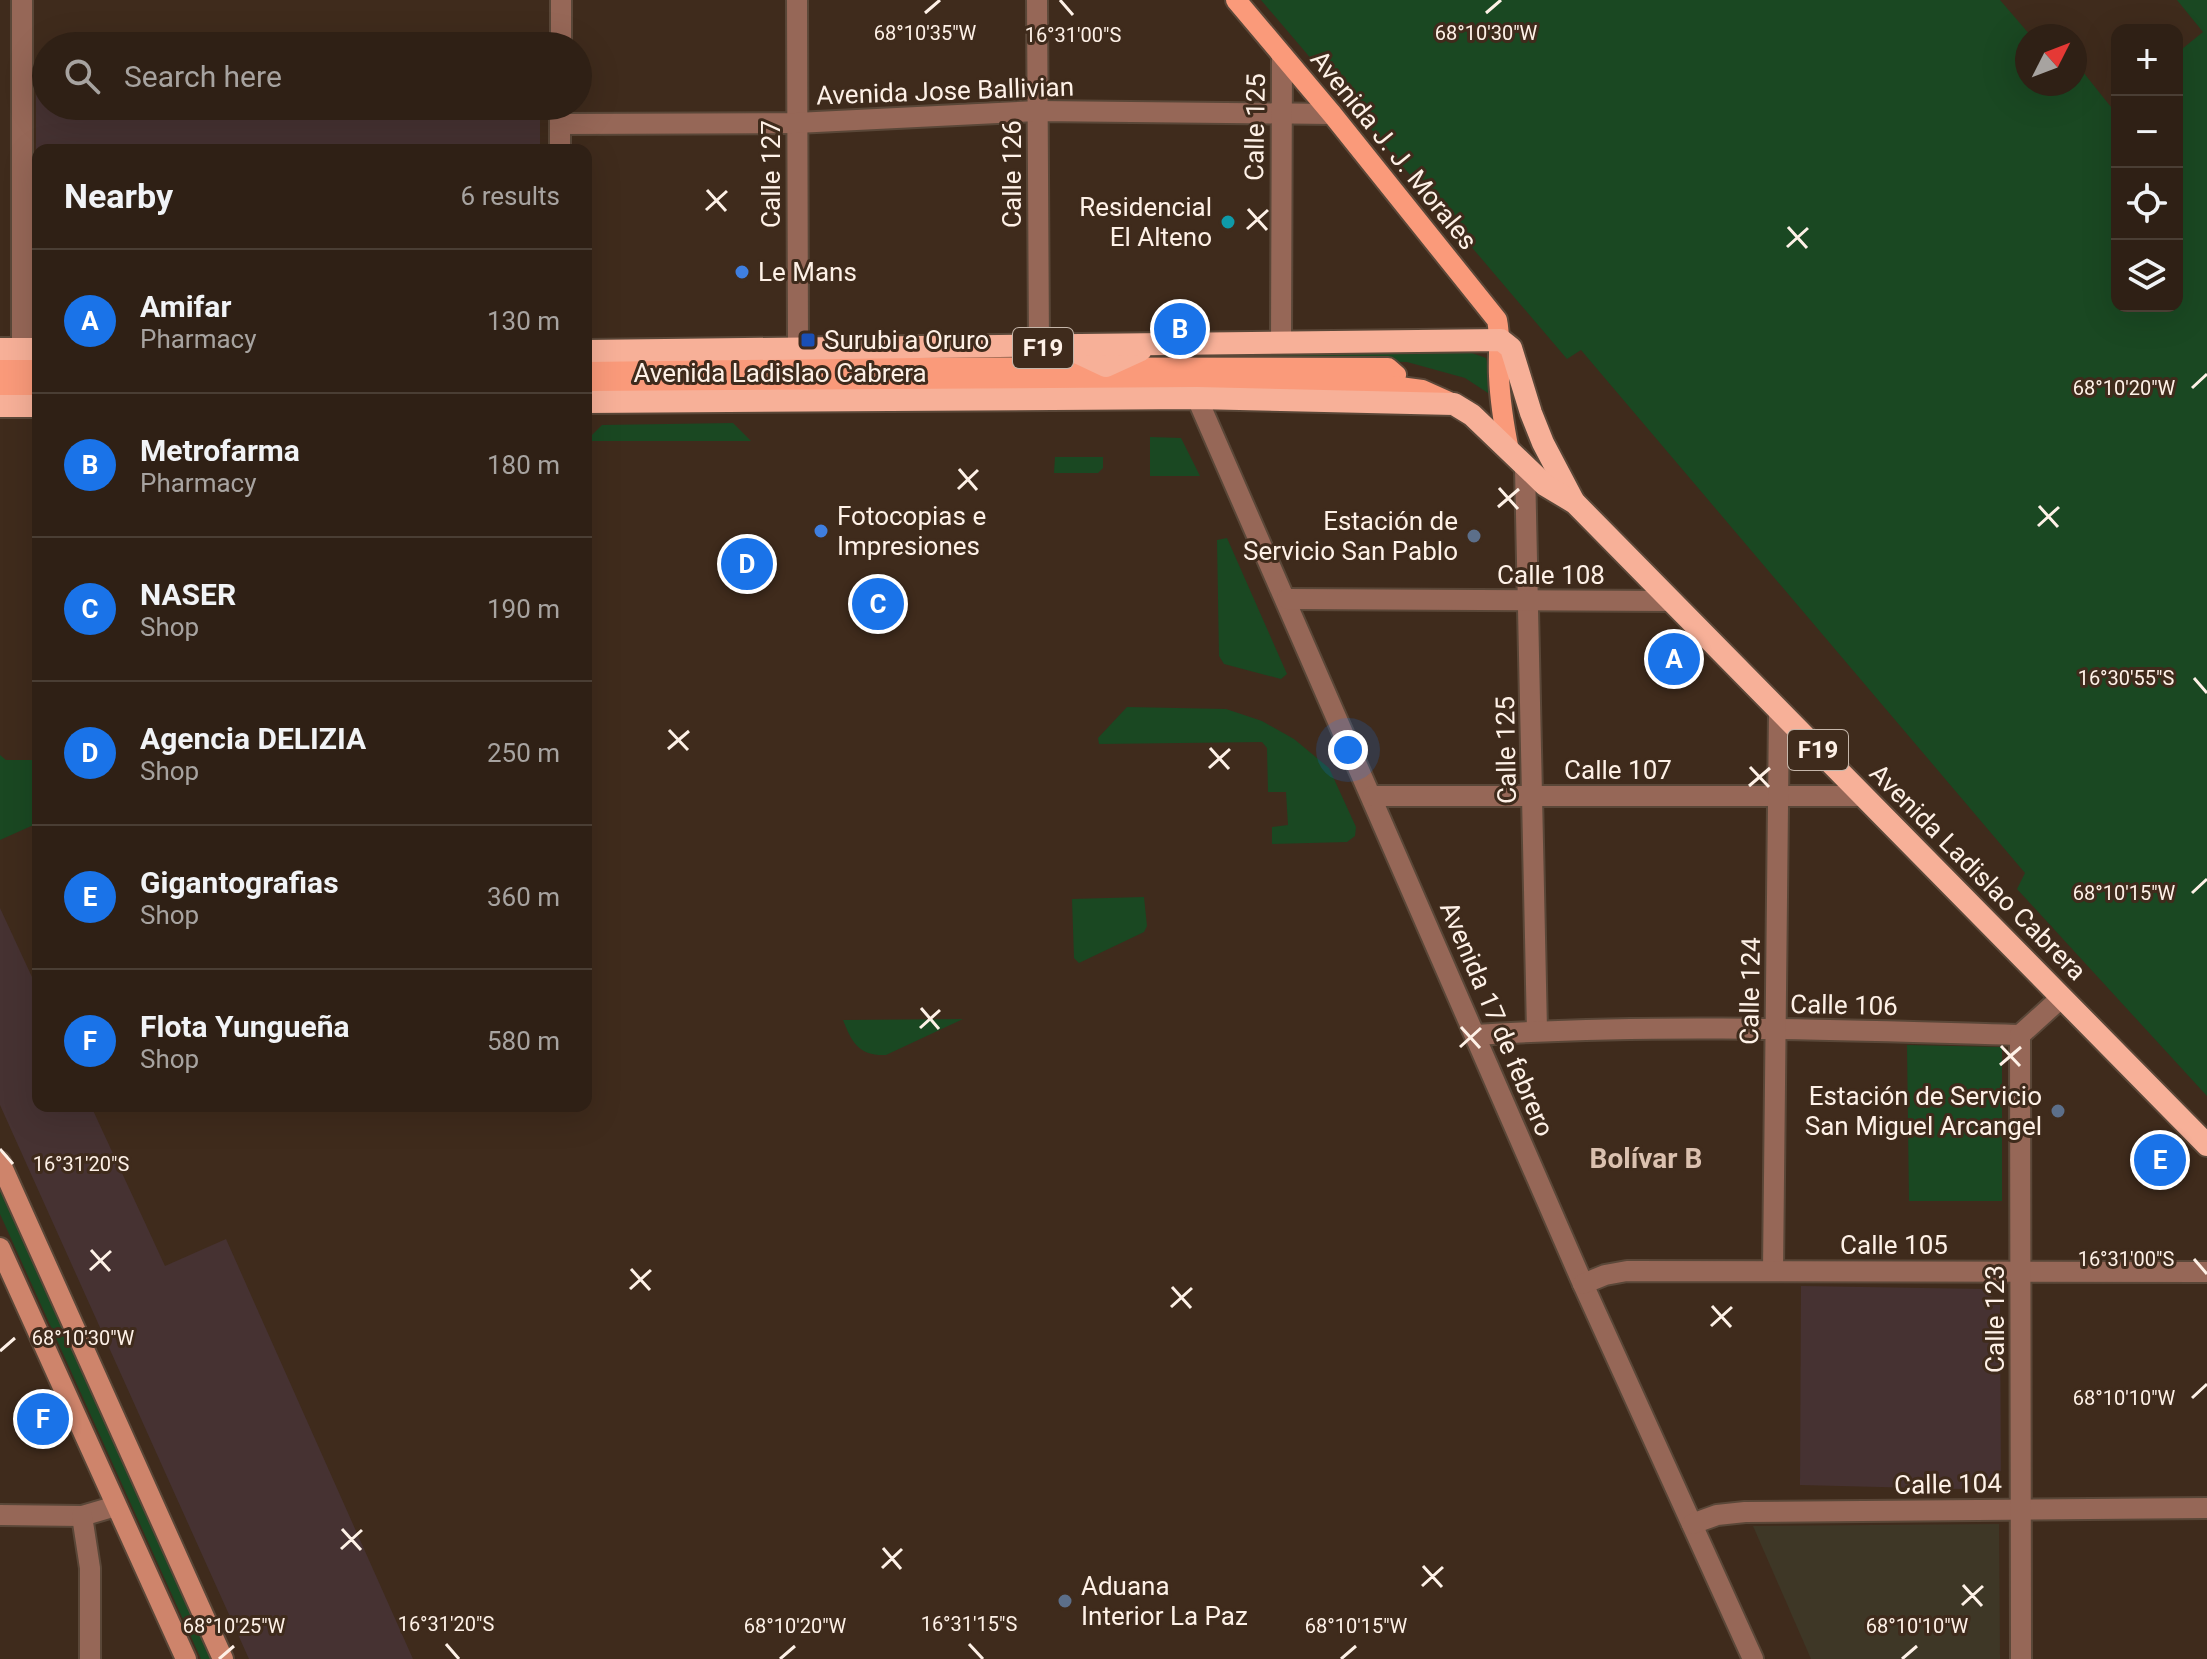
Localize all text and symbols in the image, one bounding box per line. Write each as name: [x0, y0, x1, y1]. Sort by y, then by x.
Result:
text: 68°10'35"W: [874, 21, 977, 45]
text: 68°10'30"W: [1435, 21, 1538, 45]
text: 16°31'00"S: [1025, 23, 1121, 47]
north arrow: [2015, 24, 2087, 96]
map controls: [2111, 24, 2183, 312]
button: +: [2111, 24, 2183, 96]
search box: [32, 32, 592, 120]
street label: Avenida J. J. Morales: [1305, 44, 1483, 256]
icon: search: [60, 54, 104, 98]
text: Search here: [124, 59, 282, 94]
street label: Avenida Jose Ballivian: [816, 72, 1074, 110]
street label: Calle 125: [1239, 73, 1271, 181]
button: −: [2111, 96, 2183, 168]
street label: Calle 127: [756, 120, 786, 228]
street label: Calle 126: [997, 120, 1027, 228]
button: locate: [2111, 168, 2183, 240]
text: Nearby: [64, 176, 173, 216]
text: 6 results: [461, 181, 560, 211]
place label: Residencial El Alteno: [1079, 192, 1212, 252]
marker: Residencial El Alteno: [1219, 213, 1237, 231]
button: layers: [2111, 240, 2183, 312]
place label: Le Mans: [758, 257, 857, 287]
marker: Le Mans: [733, 263, 751, 281]
text: Amifar: [140, 289, 231, 324]
pin: B: [1154, 299, 1206, 359]
text: A: [81, 306, 99, 336]
text: 130 m: [487, 306, 560, 336]
text: Pharmacy: [140, 324, 257, 354]
place label: Surubi a Oruro: [824, 325, 989, 355]
road number: F19: [1013, 328, 1073, 368]
marker: Surubi a Oruro: [799, 331, 817, 349]
street label: Avenida Ladislao Cabrera: [633, 358, 927, 388]
text: 68°10'20"W: [2073, 376, 2176, 400]
text: Metrofarma: [140, 433, 300, 468]
text: B: [82, 450, 98, 480]
text: 180 m: [487, 450, 560, 480]
text: Pharmacy: [140, 468, 257, 498]
place label: Fotocopias e Impresiones: [837, 501, 986, 561]
place label: Estación de Servicio San Pablo: [1243, 506, 1458, 566]
marker: Fotocopias e Impresiones: [812, 522, 830, 540]
marker: Estación de Servicio San Pablo: [1465, 527, 1483, 545]
pin: D: [721, 534, 773, 594]
street label: Calle 108: [1497, 560, 1605, 590]
pin: C: [852, 574, 904, 634]
text: NASER: [140, 577, 236, 612]
text: C: [81, 594, 99, 624]
text: 190 m: [487, 594, 560, 624]
text: Shop: [140, 612, 199, 642]
pin: A: [1648, 629, 1700, 689]
text: 16°30'55"S: [2078, 666, 2174, 690]
street label: Calle 125: [1490, 696, 1522, 804]
text: Agencia DELIZIA: [140, 721, 366, 756]
your location: [1328, 730, 1368, 770]
road number: F19: [1788, 730, 1848, 770]
text: D: [82, 738, 98, 768]
text: 250 m: [487, 738, 560, 768]
street label: Calle 107: [1564, 755, 1672, 785]
text: Shop: [140, 756, 199, 786]
street label: Avenida Ladislao Cabrera: [1864, 758, 2092, 986]
text: Gigantografias: [140, 865, 339, 900]
text: 68°10'15"W: [2073, 881, 2176, 905]
text: E: [83, 882, 97, 912]
text: 360 m: [487, 882, 560, 912]
street label: Avenida 17 de febrero: [1434, 897, 1560, 1141]
text: Shop: [140, 900, 199, 930]
street label: Calle 124: [1734, 936, 1766, 1045]
street label: Calle 106: [1790, 989, 1898, 1021]
text: Flota Yungueña: [140, 1009, 350, 1044]
text: F: [83, 1026, 97, 1056]
text: 580 m: [487, 1026, 560, 1056]
text: Shop: [140, 1044, 199, 1074]
place label: Estación de Servicio San Miguel Arcangel: [1805, 1081, 2042, 1141]
marker: Estación de Servicio San Miguel Arcangel: [2049, 1102, 2067, 1120]
pin: E: [2134, 1130, 2186, 1190]
district label: Bolívar B: [1590, 1142, 1702, 1175]
text: 16°31'20"S: [33, 1152, 129, 1176]
street label: Calle 105: [1840, 1230, 1948, 1260]
text: 16°31'00"S: [2078, 1247, 2174, 1271]
street label: Calle 123: [1980, 1265, 2010, 1373]
text: 68°10'30"W: [32, 1326, 135, 1350]
text: 68°10'10"W: [2073, 1386, 2176, 1410]
pin: F: [17, 1389, 69, 1449]
street label: Calle 104: [1894, 1468, 2003, 1500]
place label: Aduana Interior La Paz: [1081, 1571, 1248, 1631]
marker: Aduana Interior La Paz: [1056, 1592, 1074, 1610]
text: 16°31'20"S: [398, 1612, 494, 1636]
text: 16°31'15"S: [921, 1612, 1017, 1636]
text: 68°10'25"W: [183, 1614, 286, 1638]
text: 68°10'20"W: [744, 1614, 847, 1638]
text: 68°10'15"W: [1305, 1614, 1408, 1638]
text: 68°10'10"W: [1866, 1614, 1969, 1638]

